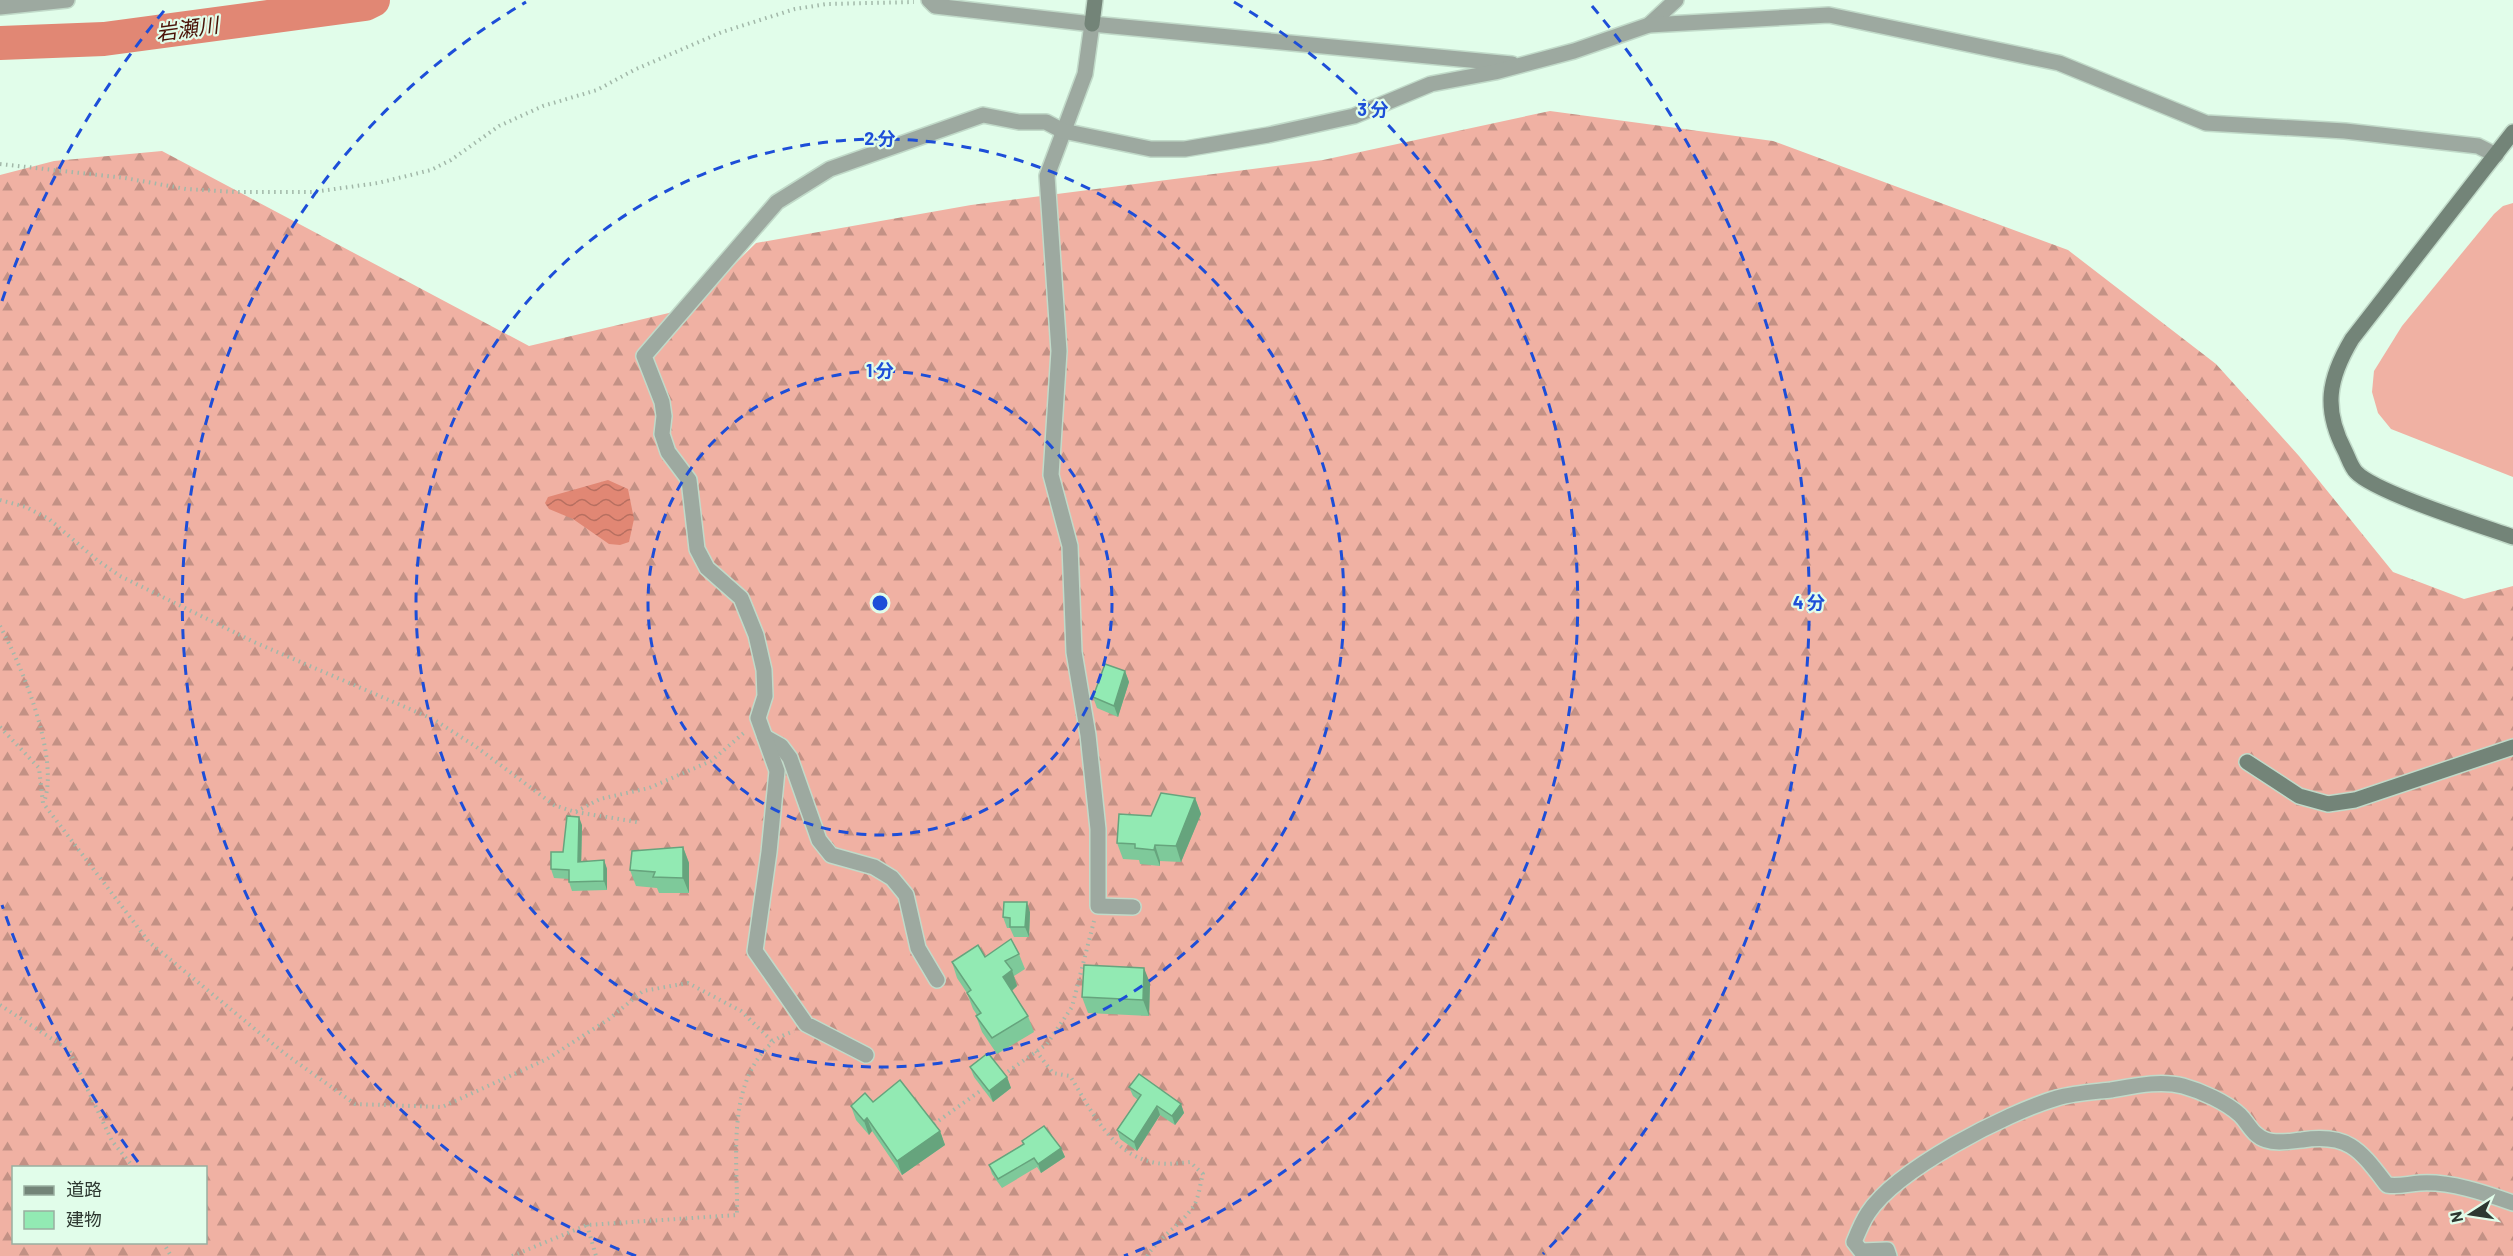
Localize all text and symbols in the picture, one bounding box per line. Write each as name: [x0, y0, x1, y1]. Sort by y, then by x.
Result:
water label: 岩瀬川: [154, 11, 222, 45]
text: 3 分: [1357, 98, 1389, 120]
text: 2 分: [864, 127, 896, 149]
text: 1 分: [866, 359, 894, 381]
text: 4 分: [1793, 591, 1825, 613]
centre of rings: [870, 593, 890, 613]
legend: [12, 1166, 207, 1244]
text: 道路: [66, 1178, 102, 1200]
north arrow: [2441, 1184, 2501, 1244]
text: 建物: [66, 1208, 102, 1230]
text: N: [2445, 1210, 2466, 1224]

